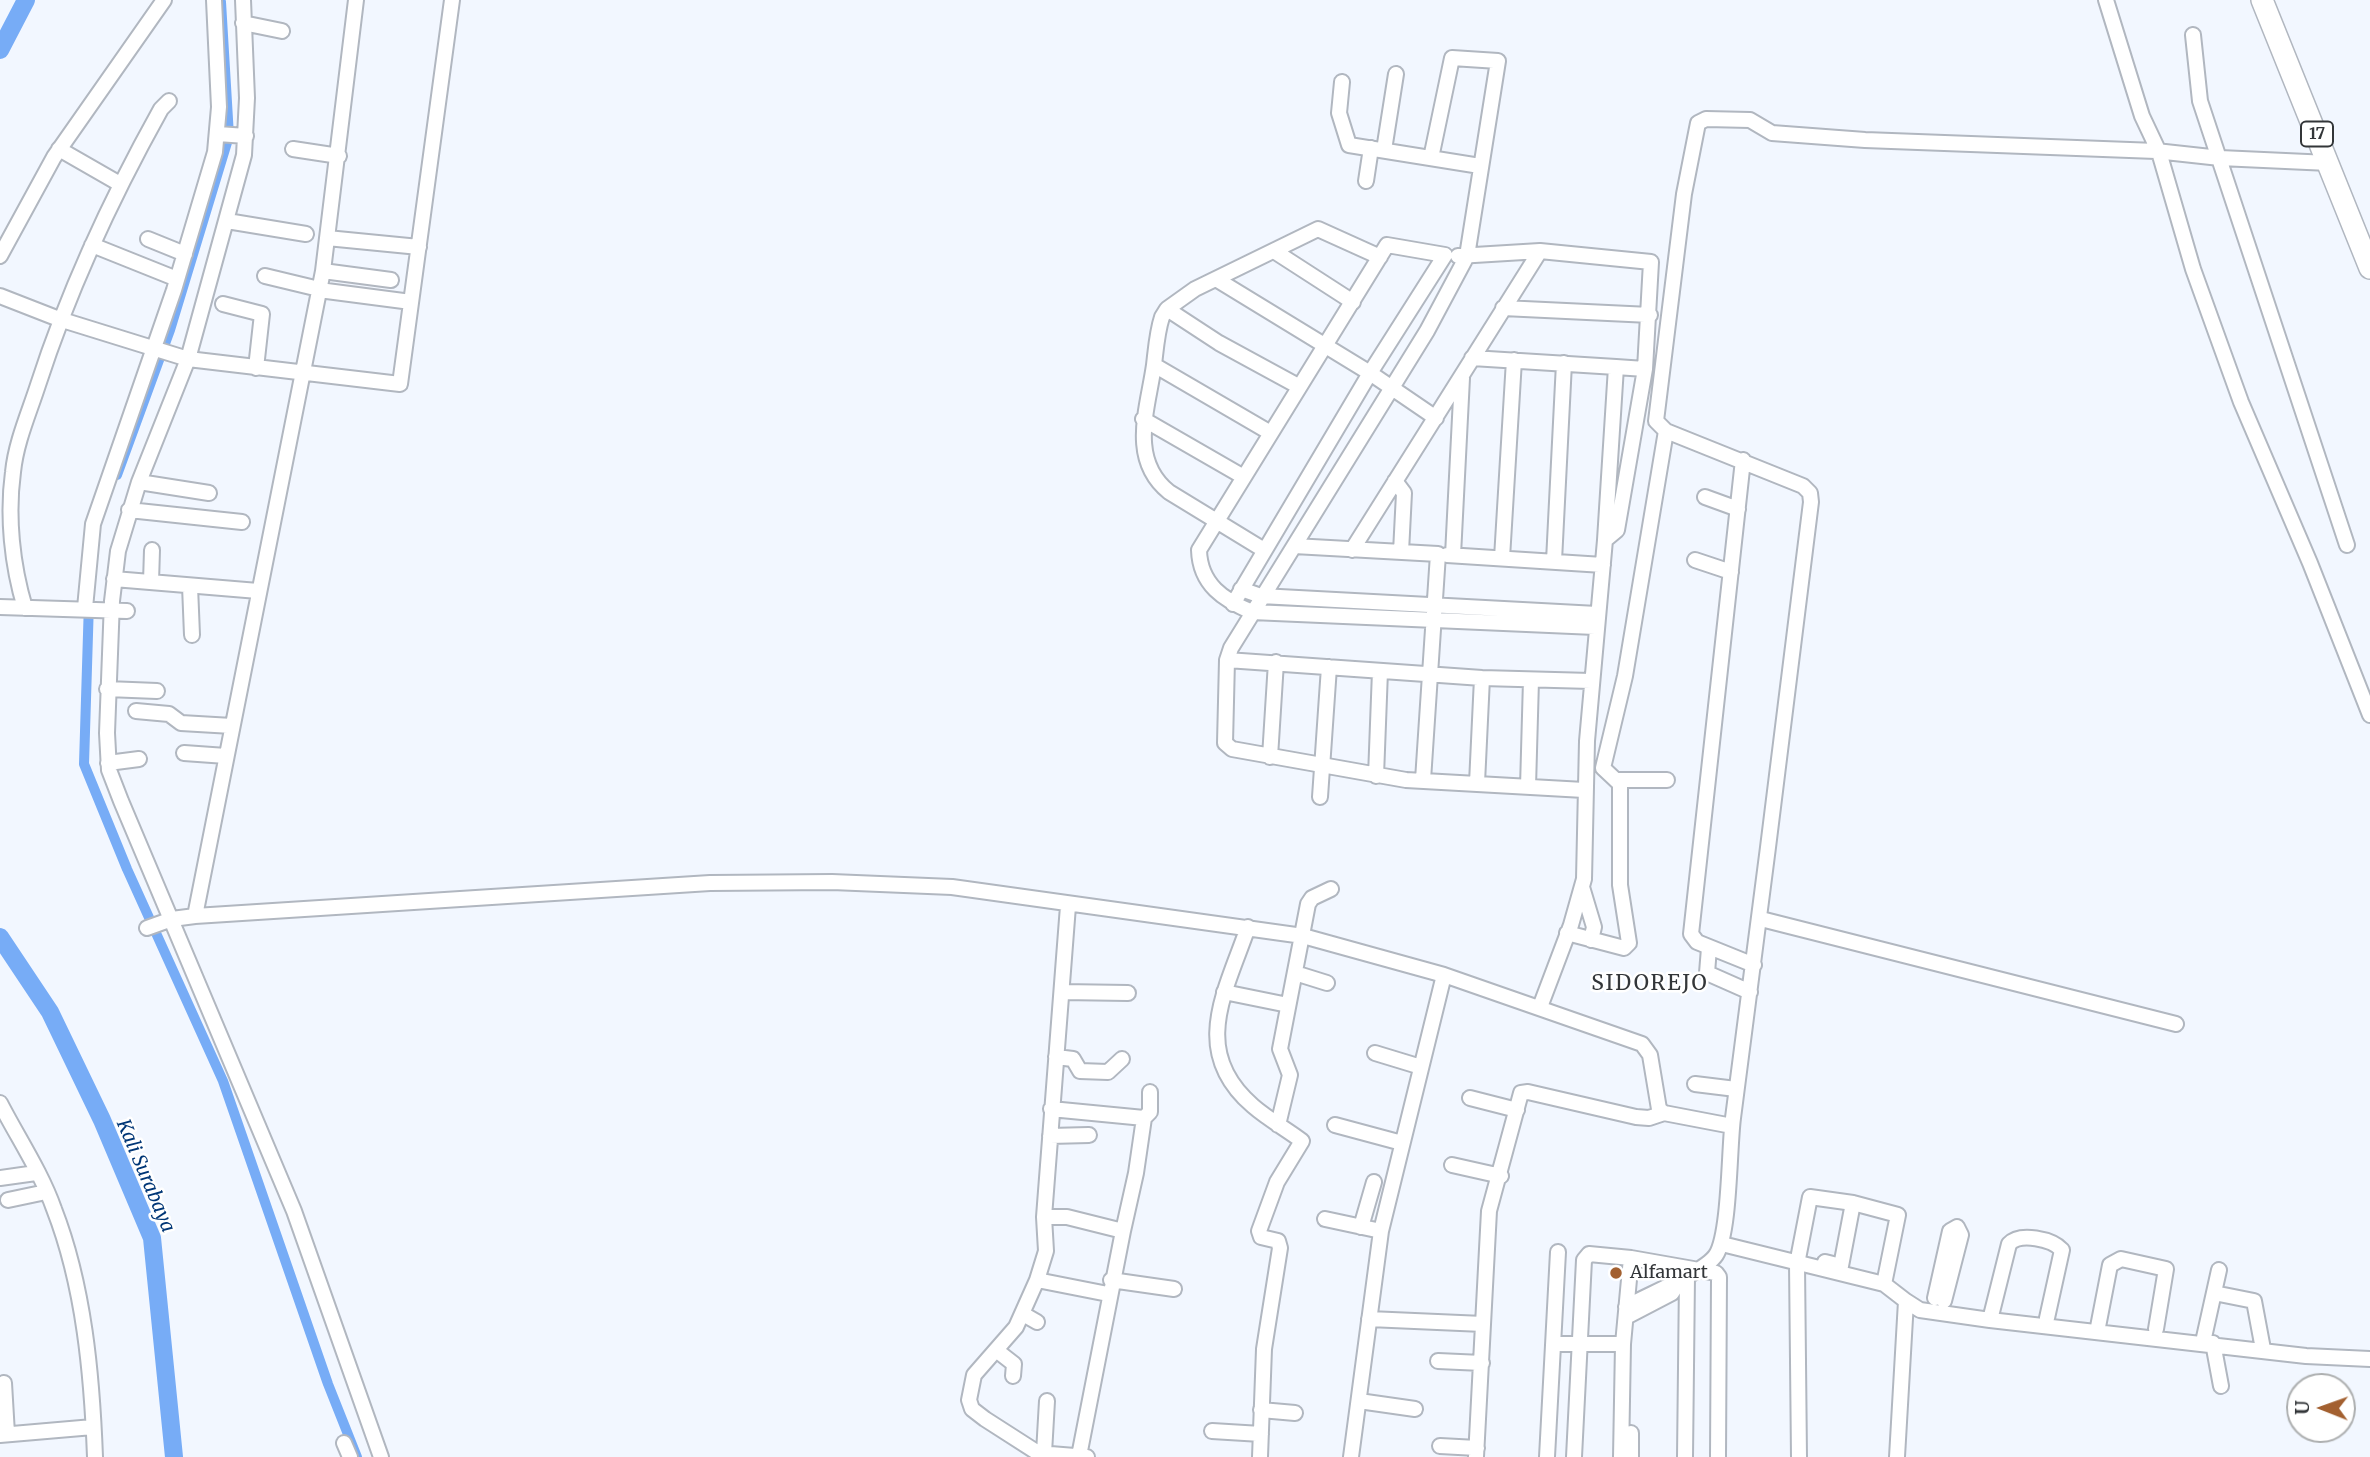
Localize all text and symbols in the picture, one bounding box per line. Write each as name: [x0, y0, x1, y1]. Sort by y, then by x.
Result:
road number: 17: [2301, 122, 2333, 146]
district label: SIDOREJO: [1592, 971, 1708, 997]
water label: Kali Surabaya: [111, 1116, 179, 1236]
place label: Alfamart: [1630, 1262, 1708, 1284]
marker: Alfamart: [1608, 1265, 1624, 1281]
north arrow: [2286, 1373, 2356, 1443]
text: U: [2290, 1400, 2314, 1415]

